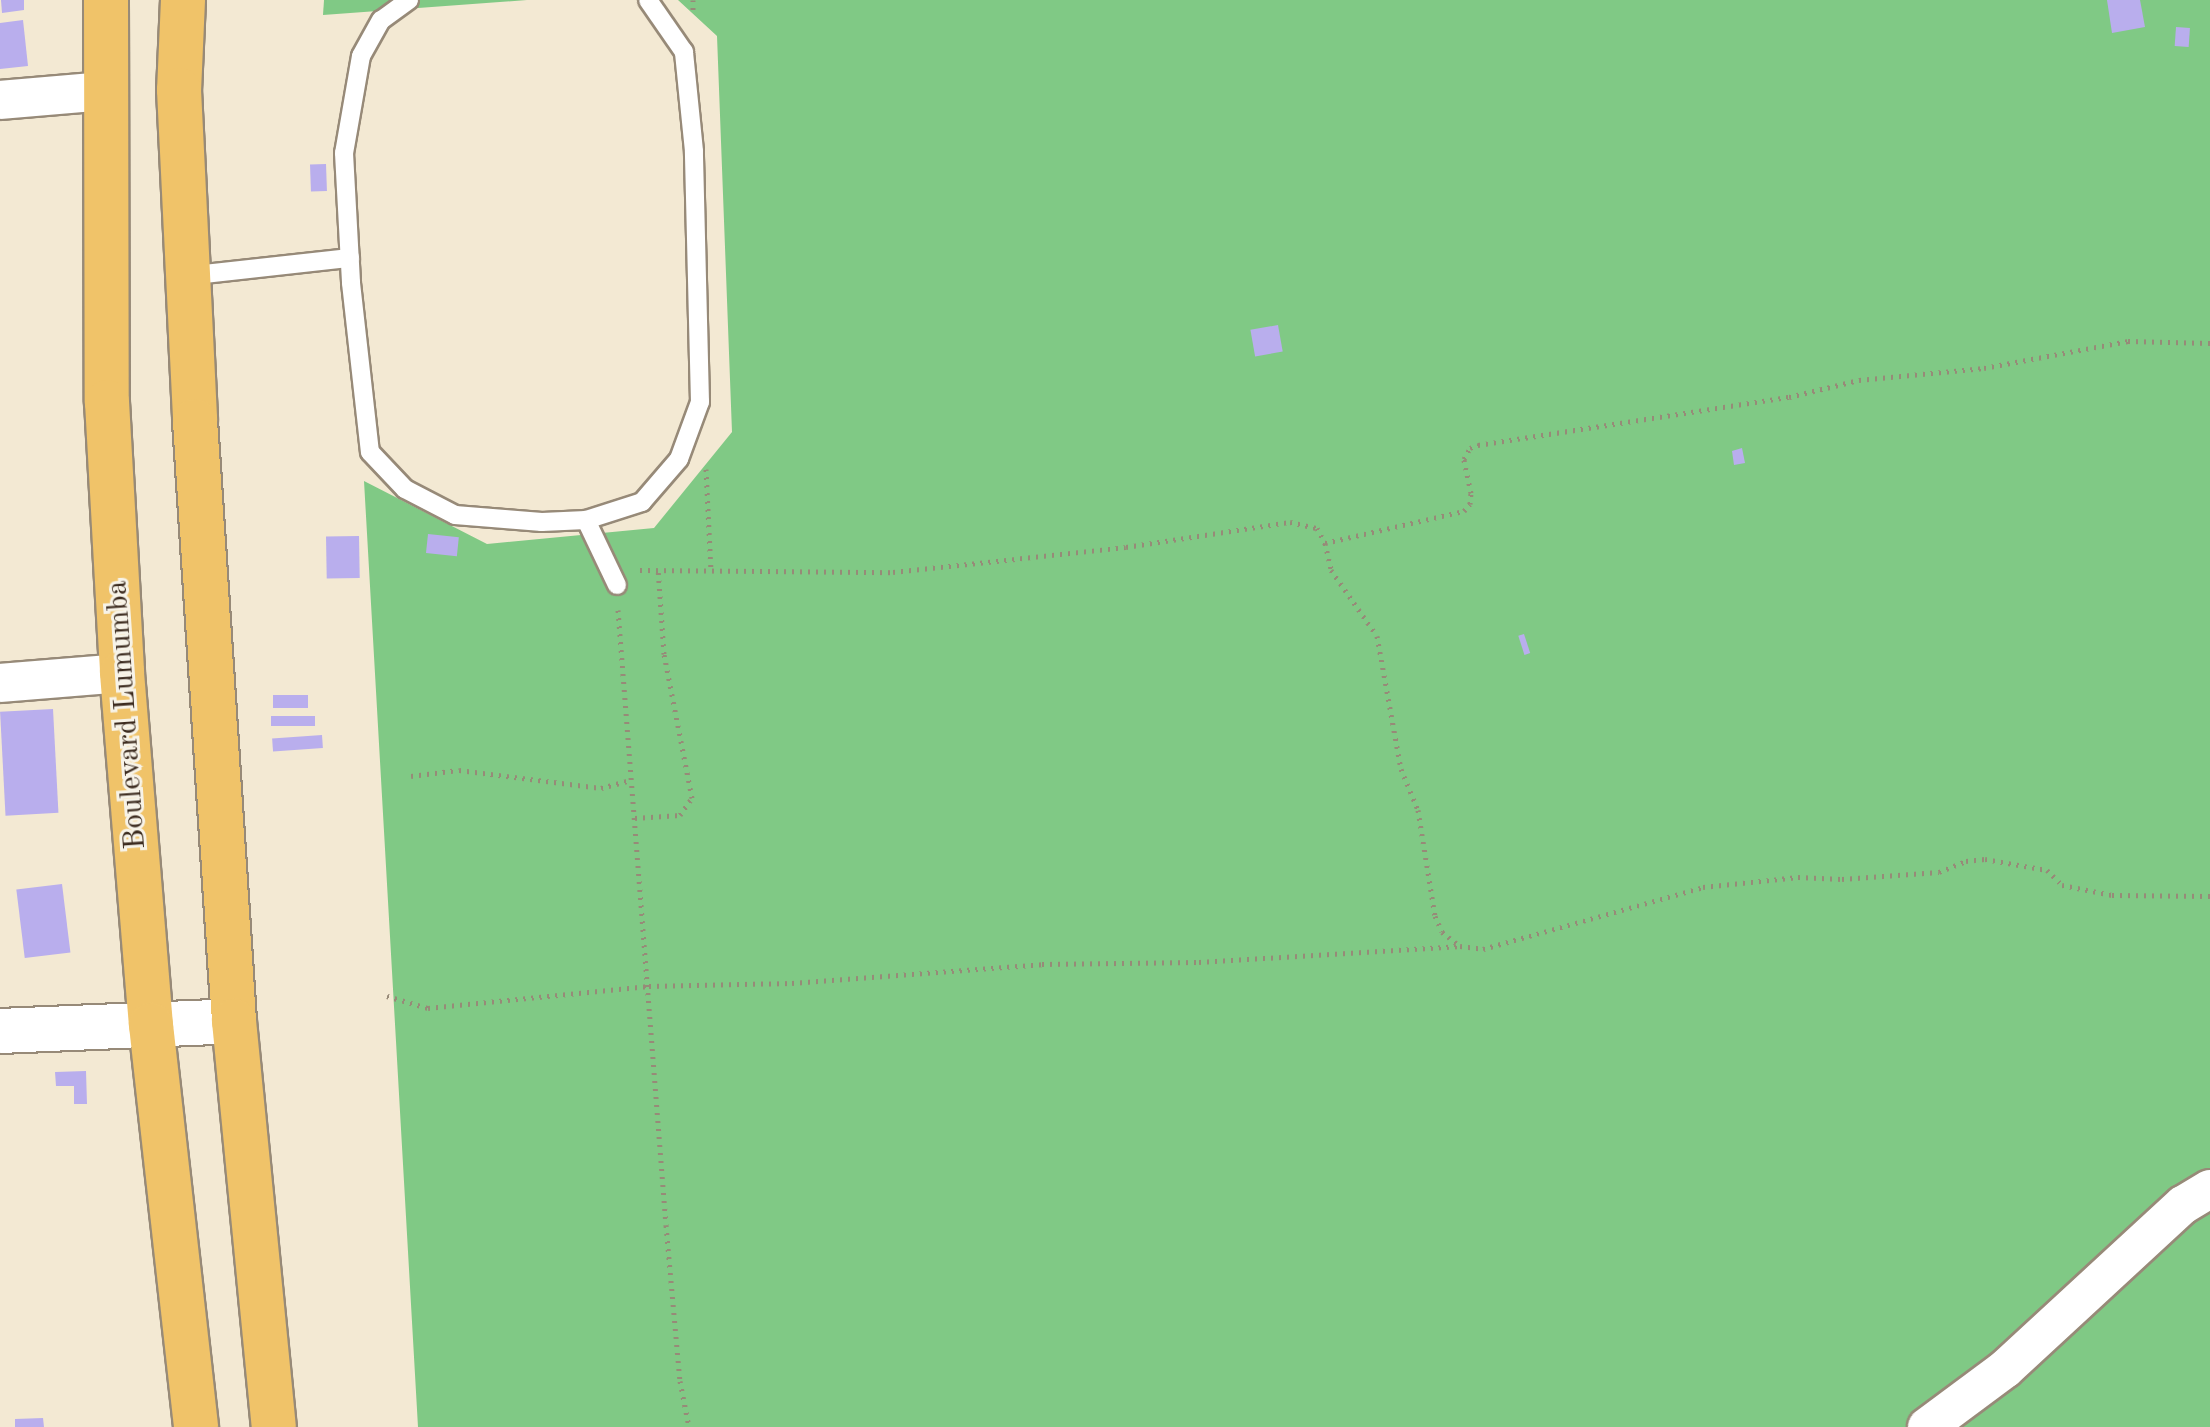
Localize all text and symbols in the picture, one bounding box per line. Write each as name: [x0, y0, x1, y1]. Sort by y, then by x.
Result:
street label: Boulevard Lumumba: [100, 579, 154, 851]

